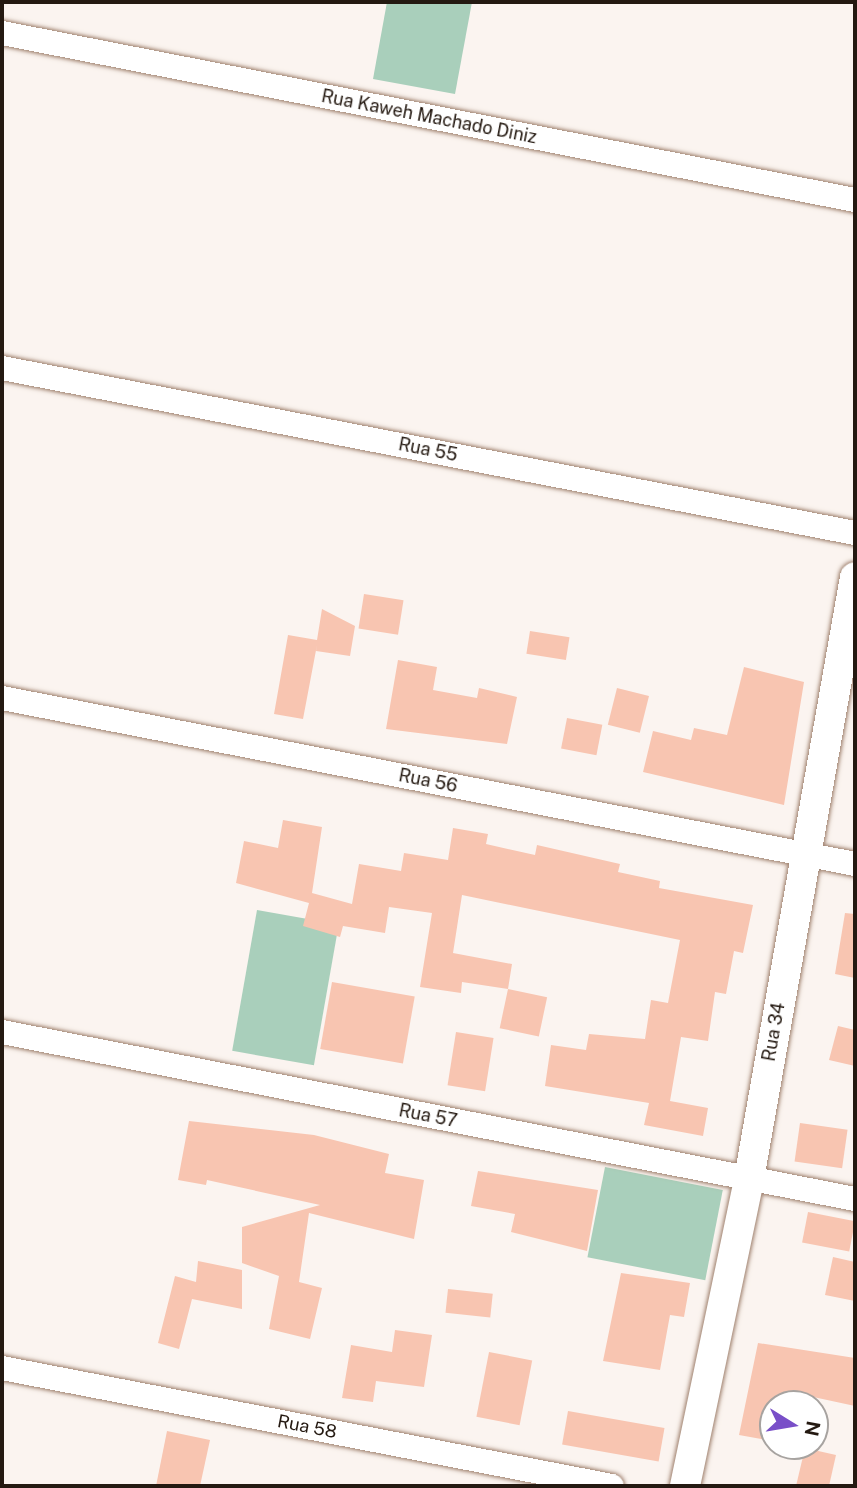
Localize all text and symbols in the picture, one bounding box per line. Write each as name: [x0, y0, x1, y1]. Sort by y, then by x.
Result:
street label: Rua Kaweh Machado Diniz: [319, 86, 539, 148]
street label: Rua 55: [397, 434, 459, 466]
street label: Rua 56: [397, 765, 459, 797]
street label: Rua 34: [758, 1001, 790, 1063]
street label: Rua 57: [397, 1100, 459, 1132]
north arrow: [759, 1390, 829, 1460]
street label: Rua 58: [275, 1411, 339, 1443]
text: N: [800, 1419, 825, 1438]

